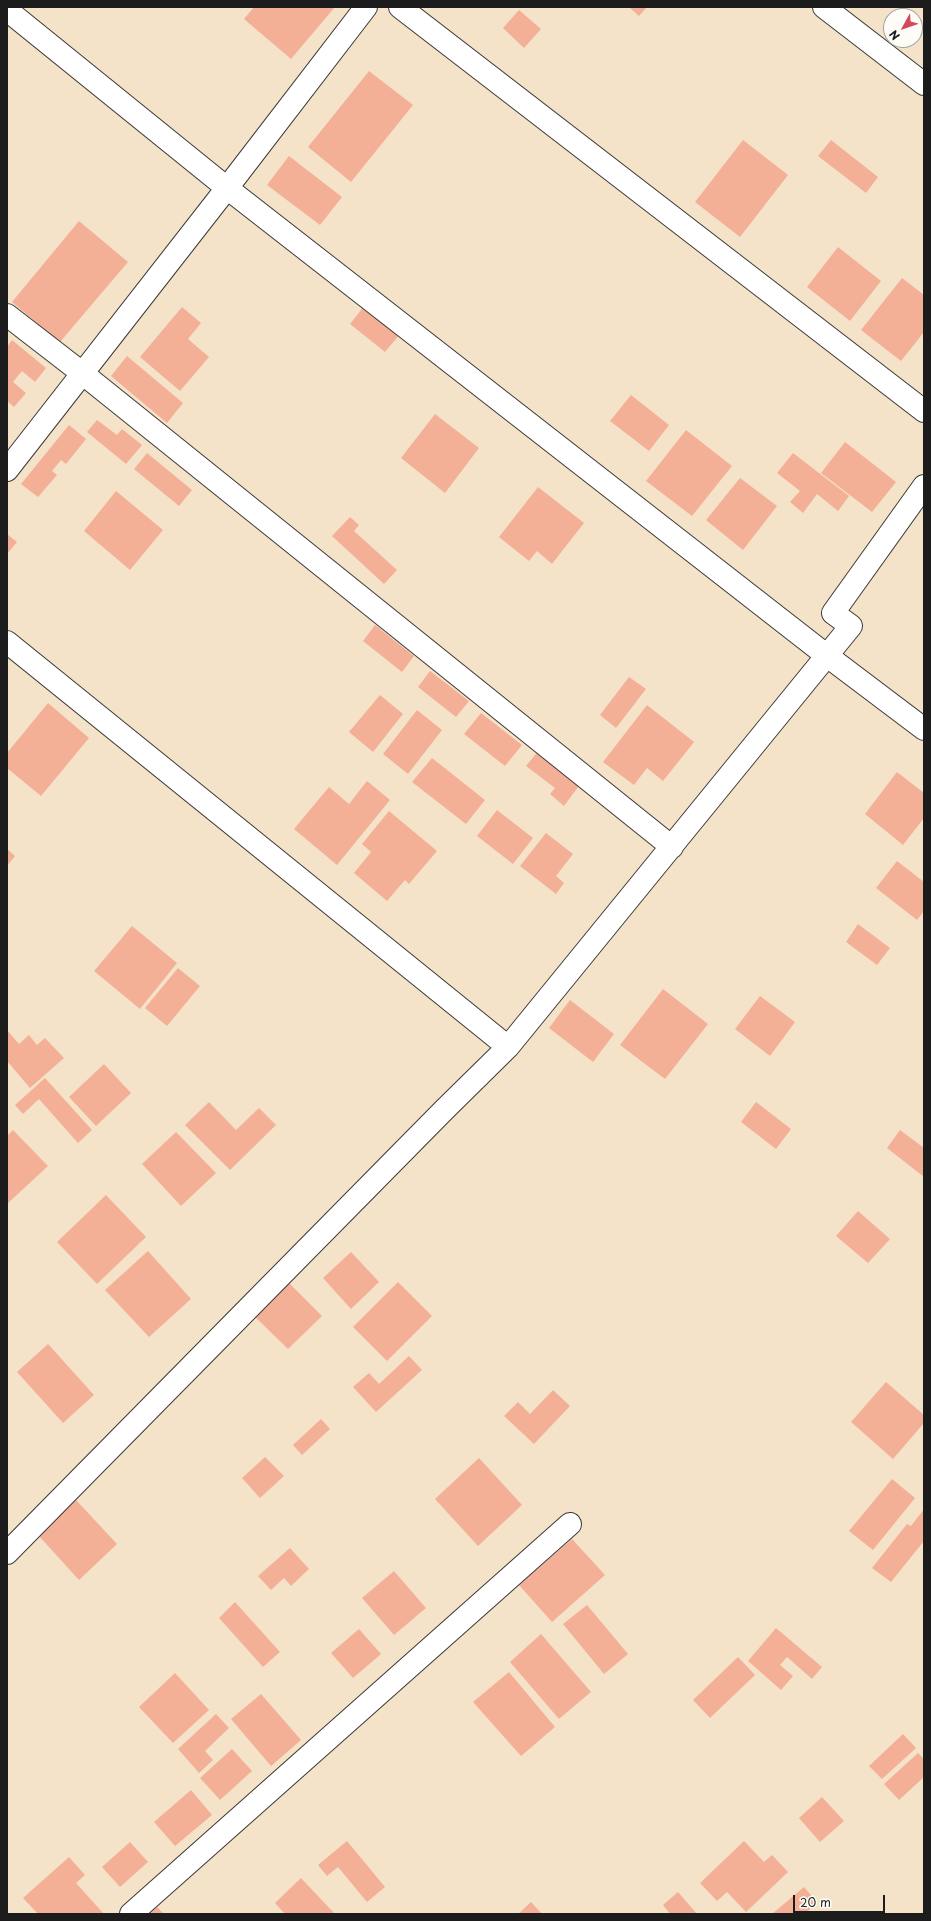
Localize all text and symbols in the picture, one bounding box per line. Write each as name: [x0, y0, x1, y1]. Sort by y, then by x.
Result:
north arrow: [883, 8, 923, 48]
text: N: [885, 27, 904, 44]
scale bar: [795, 1887, 887, 1913]
text: 20 m: [800, 1893, 831, 1911]

